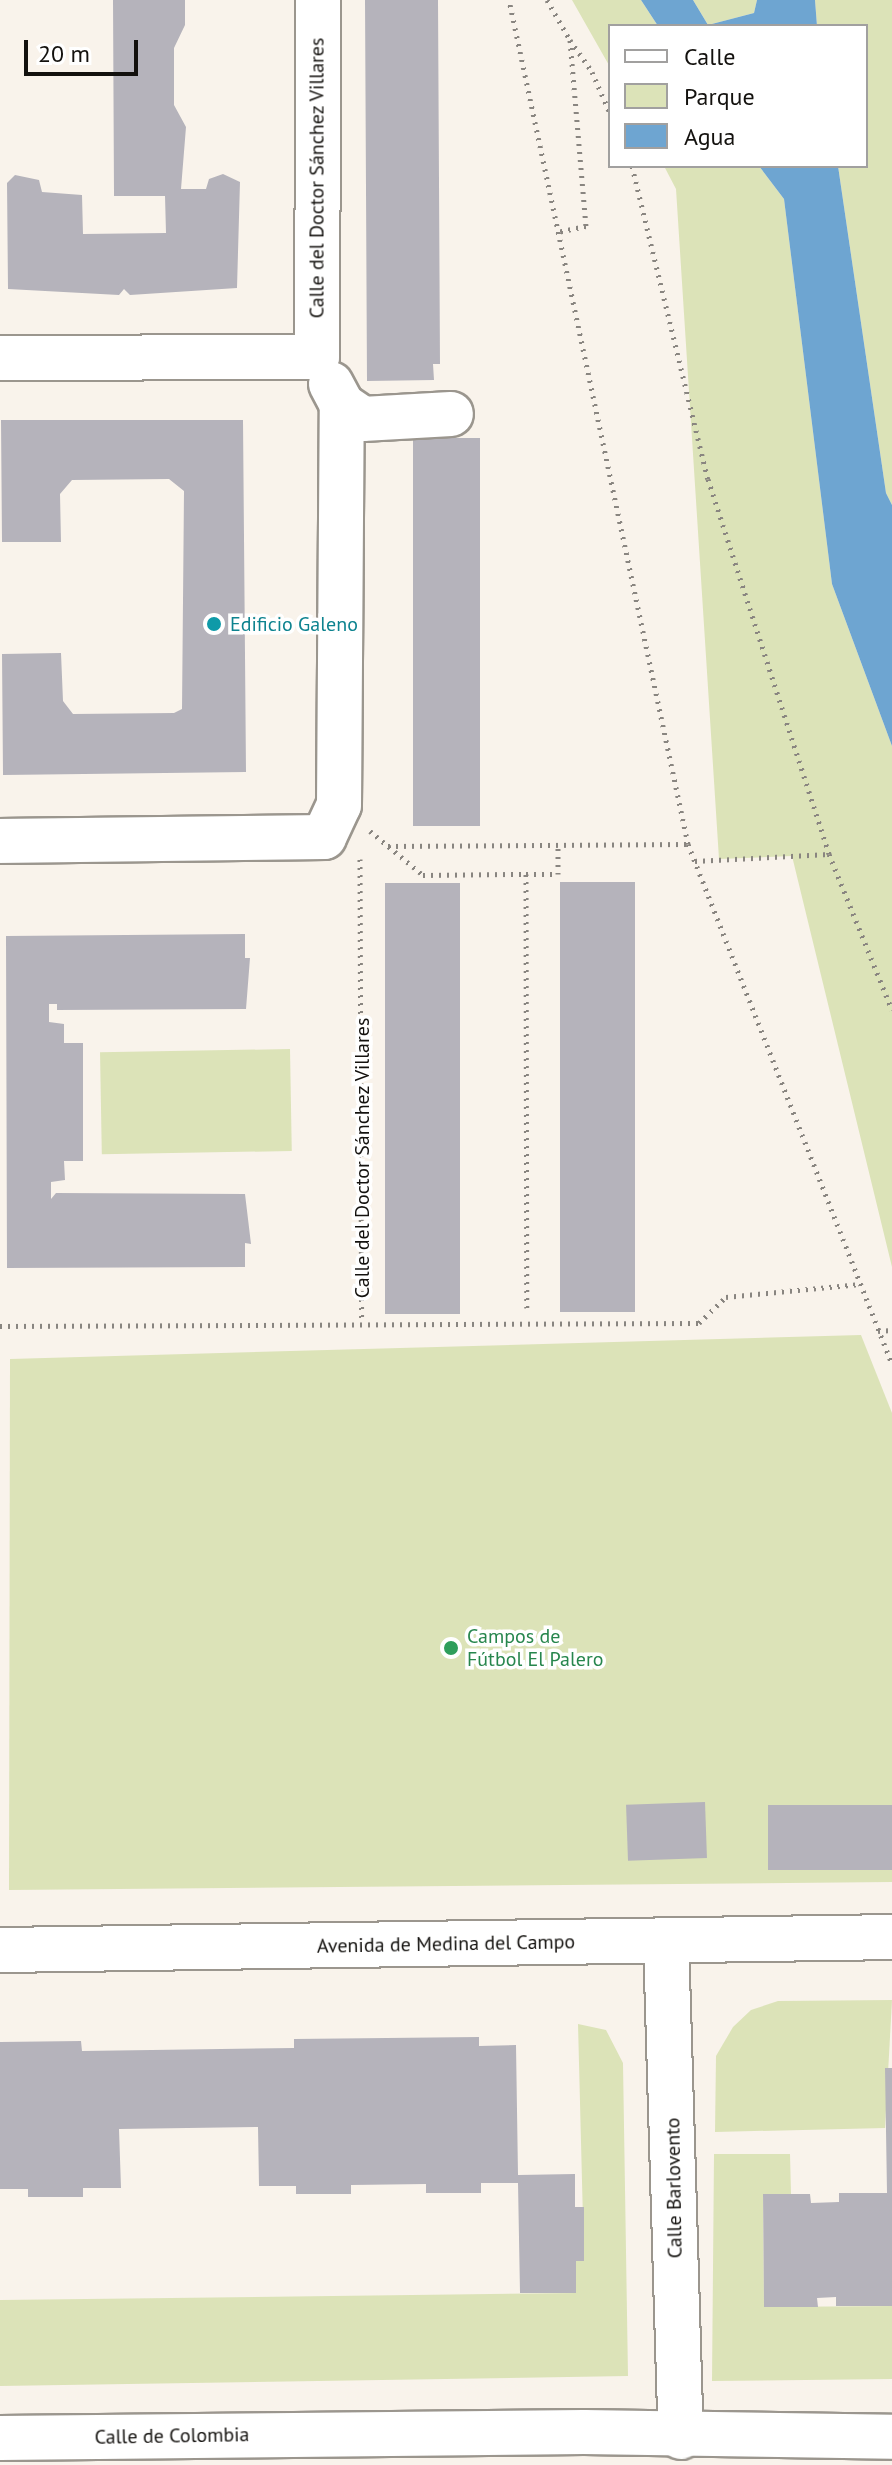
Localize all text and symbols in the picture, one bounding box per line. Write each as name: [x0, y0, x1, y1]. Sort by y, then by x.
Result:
scale bar: [28, 24, 142, 74]
legend: [608, 24, 868, 168]
street label: Calle del Doctor Sánchez Villares: [305, 37, 329, 319]
text: 20 m: [38, 38, 90, 69]
text: Calle: [684, 41, 735, 72]
text: Parque: [684, 81, 755, 112]
text: Agua: [684, 121, 735, 152]
place label: Edificio Galeno: [230, 612, 358, 636]
marker: Edificio Galeno: [205, 615, 223, 633]
street label: Calle del Doctor Sánchez Villares: [350, 1017, 374, 1299]
place label: Campos de Fútbol El Palero: [467, 1624, 603, 1671]
marker: Campos de Fútbol El Palero: [442, 1639, 460, 1657]
street label: Avenida de Medina del Campo: [317, 1930, 575, 1958]
street label: Calle Barlovento: [661, 2117, 687, 2259]
street label: Calle de Colombia: [94, 2423, 250, 2449]

